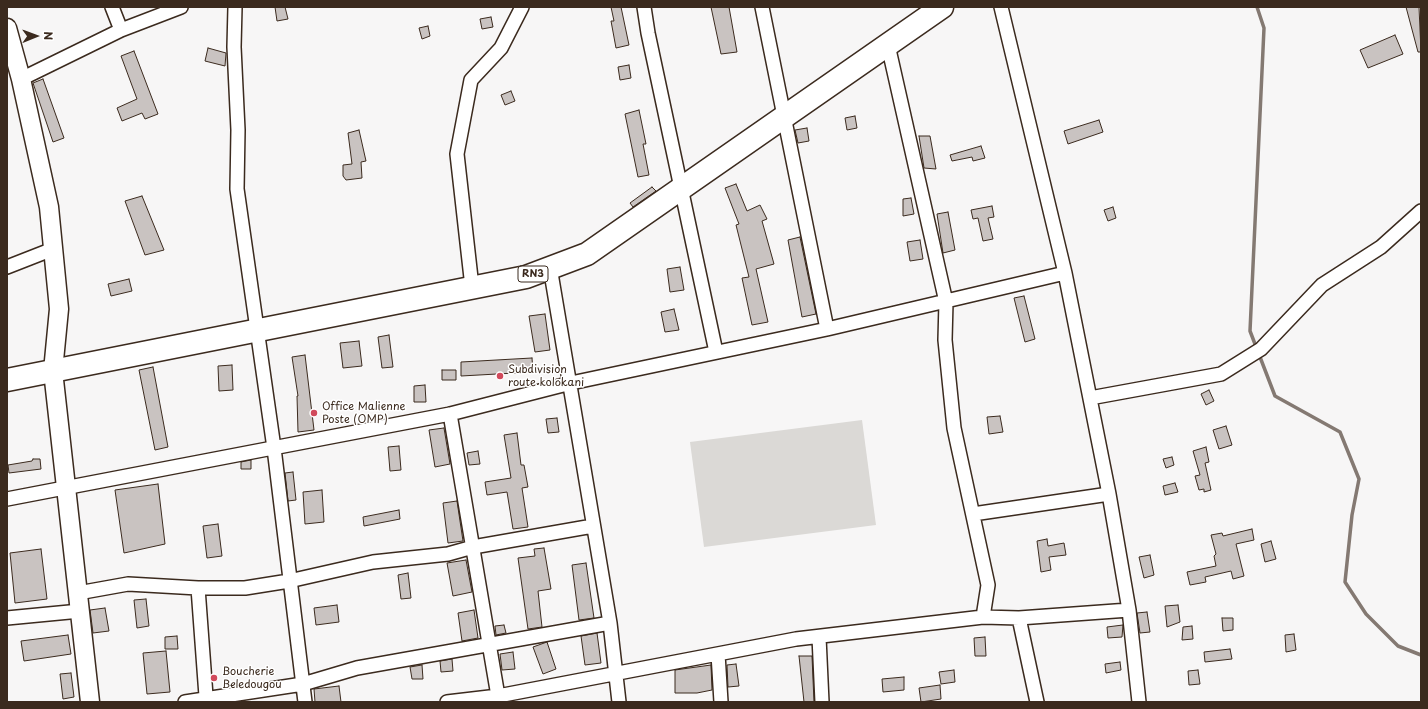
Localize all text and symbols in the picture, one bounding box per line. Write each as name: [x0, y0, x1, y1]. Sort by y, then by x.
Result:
north arrow: [16, 16, 56, 56]
text: N: [40, 31, 57, 40]
road number: RN3: [518, 266, 548, 282]
place label: Subdivision route kolokani: [508, 363, 584, 389]
marker: Subdivision route kolokani: [495, 371, 505, 381]
place label: Office Malienne Poste (OMP): [322, 400, 406, 426]
marker: Office Malienne Poste (OMP): [309, 408, 319, 418]
place label: Boucherie Beledougou: [222, 665, 282, 691]
marker: Boucherie Beledougou: [209, 673, 219, 683]

